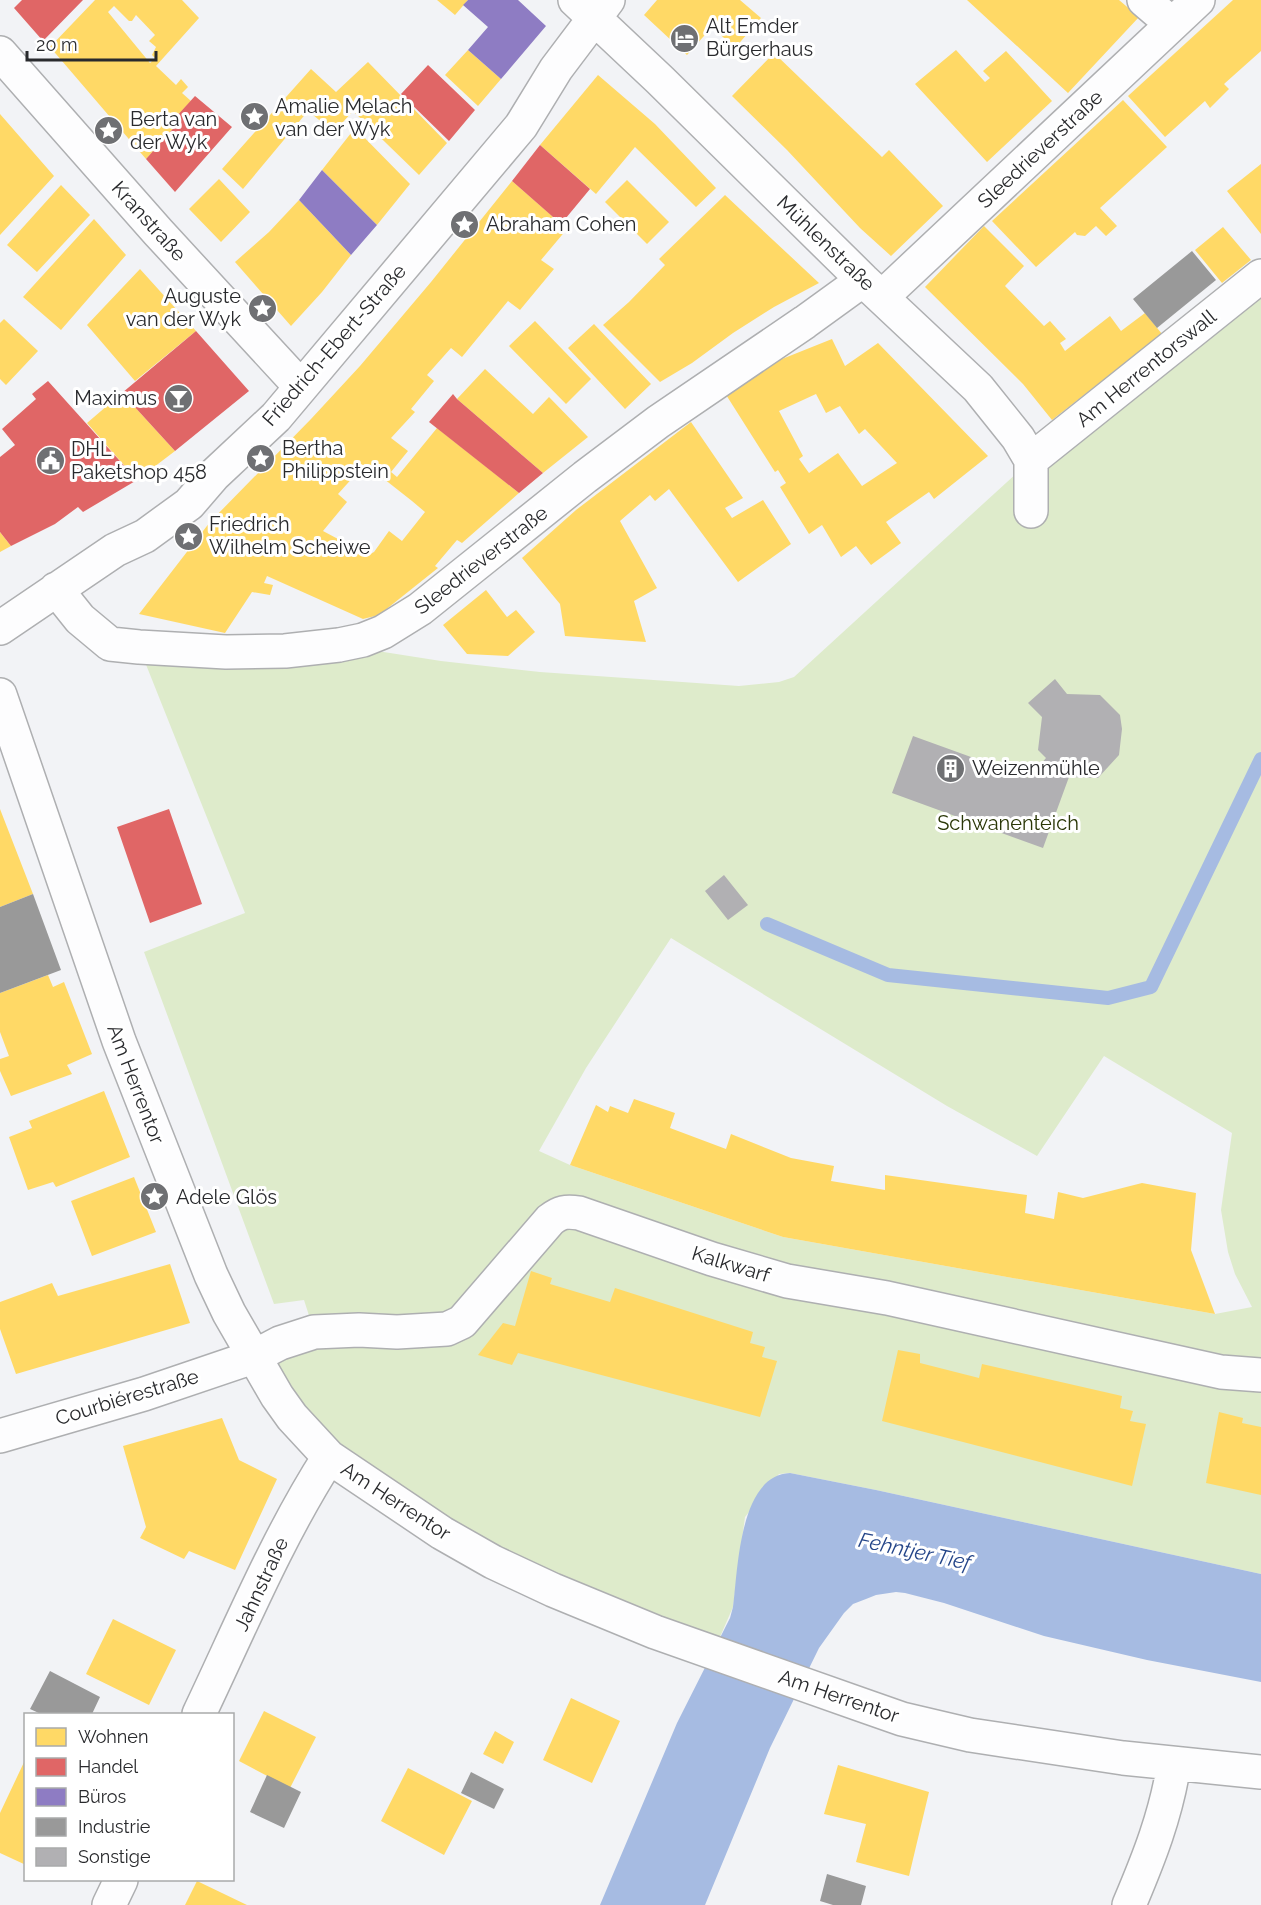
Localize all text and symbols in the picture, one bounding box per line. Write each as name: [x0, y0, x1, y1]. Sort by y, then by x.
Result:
place label: Alt Emder Bürgerhaus: [706, 14, 813, 61]
hotel icon: Alt Emder Bürgerhaus: [669, 22, 701, 54]
scale bar: [27, 24, 156, 62]
text: 20 m: [36, 34, 78, 55]
street label: Sleedrieverstraße: [972, 85, 1108, 213]
place label: Amalie Melach van der Wyk: [275, 94, 413, 141]
place icon: Amalie Melach van der Wyk: [238, 101, 270, 133]
place label: Berta van der Wyk: [130, 107, 217, 154]
place icon: Berta van der Wyk: [93, 115, 125, 147]
street label: Kranstraße: [107, 176, 191, 266]
street label: Mühlenstraße: [772, 190, 880, 296]
place icon: Abraham Cohen: [449, 208, 481, 240]
place label: Abraham Cohen: [486, 212, 636, 236]
street label: Friedrich-Ebert-Straße: [257, 259, 411, 431]
place label: Auguste van der Wyk: [126, 284, 241, 331]
place icon: Auguste van der Wyk: [246, 292, 278, 324]
street label: Am Herrentorswall: [1071, 304, 1221, 432]
bar icon: Maximus: [162, 382, 194, 414]
place label: Maximus: [74, 386, 157, 410]
place label: Bertha Philippstein: [282, 436, 389, 483]
place label: DHL Paketshop 458: [71, 437, 207, 484]
place icon: Bertha Philippstein: [245, 443, 277, 475]
public building icon: DHL Paketshop 458: [34, 445, 66, 477]
street label: Sleedrieverstraße: [410, 500, 553, 619]
place label: Friedrich Wilhelm Scheiwe: [209, 512, 371, 559]
place icon: Friedrich Wilhelm Scheiwe: [172, 520, 204, 552]
building icon: Weizenmühle: [935, 752, 967, 784]
place label: Weizenmühle: [972, 756, 1100, 780]
park label: Schwanenteich: [937, 811, 1079, 835]
street label: Am Herrentor: [102, 1021, 170, 1147]
place icon: Adele Glös: [139, 1181, 171, 1213]
place label: Adele Glös: [176, 1185, 277, 1209]
street label: Kalkwarf: [689, 1241, 774, 1288]
street label: Courbiérestraße: [53, 1364, 202, 1430]
street label: Am Herrentor: [337, 1457, 455, 1545]
water label: Fehntjer Tief: [856, 1527, 977, 1576]
street label: Jahnstraße: [229, 1533, 293, 1635]
street label: Am Herrentor: [776, 1664, 902, 1728]
legend: [24, 1713, 234, 1881]
text: Wohnen: [78, 1726, 148, 1747]
text: Handel: [78, 1756, 138, 1777]
text: Büros: [78, 1786, 126, 1807]
text: Industrie: [78, 1816, 151, 1837]
text: Sonstige: [78, 1846, 151, 1867]

